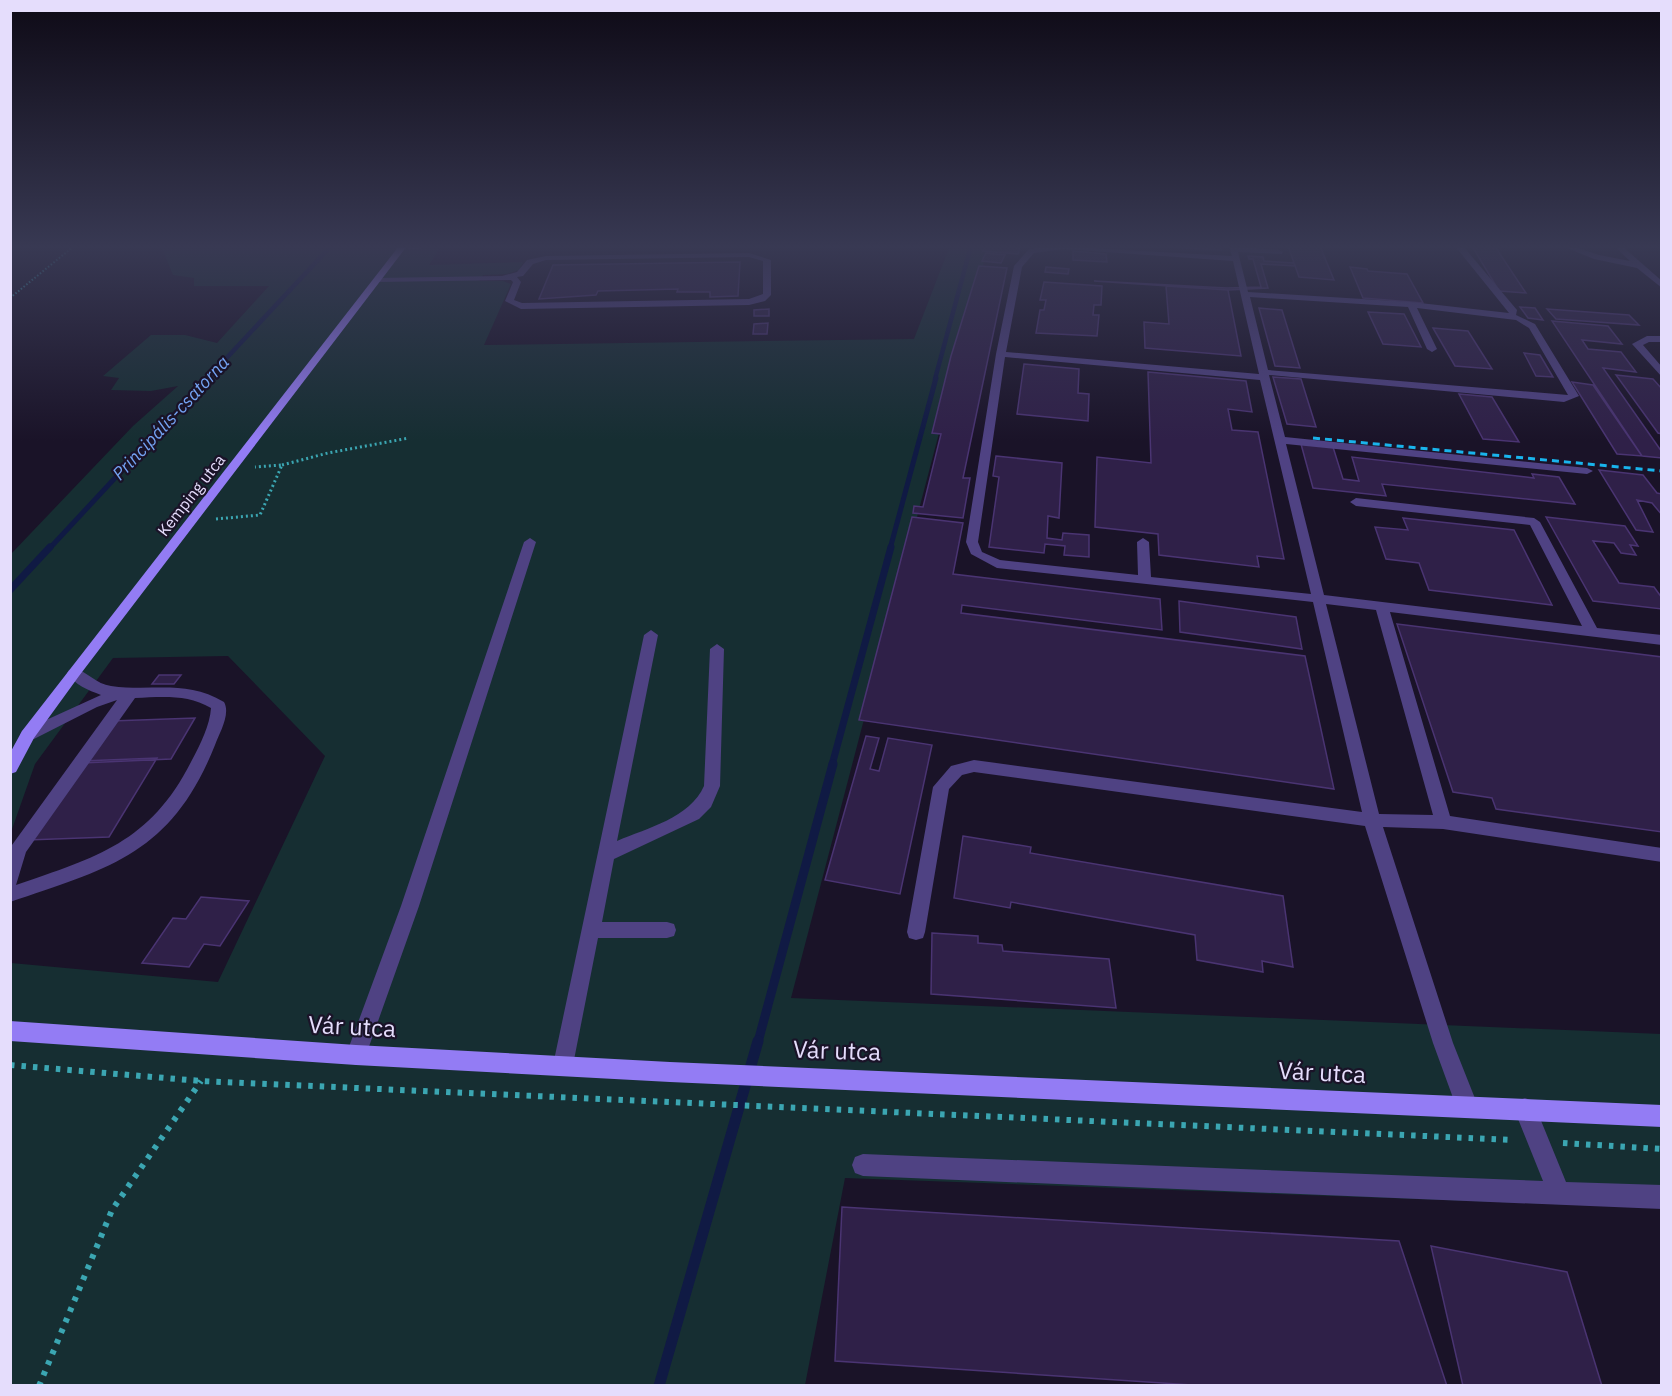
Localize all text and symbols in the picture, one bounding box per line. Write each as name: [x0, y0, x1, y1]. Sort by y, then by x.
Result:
water label: Principális-csatorna: [107, 351, 234, 485]
street label: Kemping utca: [153, 450, 229, 540]
street label: Vár utca: [307, 1008, 397, 1044]
street label: Vár utca: [792, 1032, 882, 1068]
street label: Vár utca: [1277, 1054, 1367, 1090]

